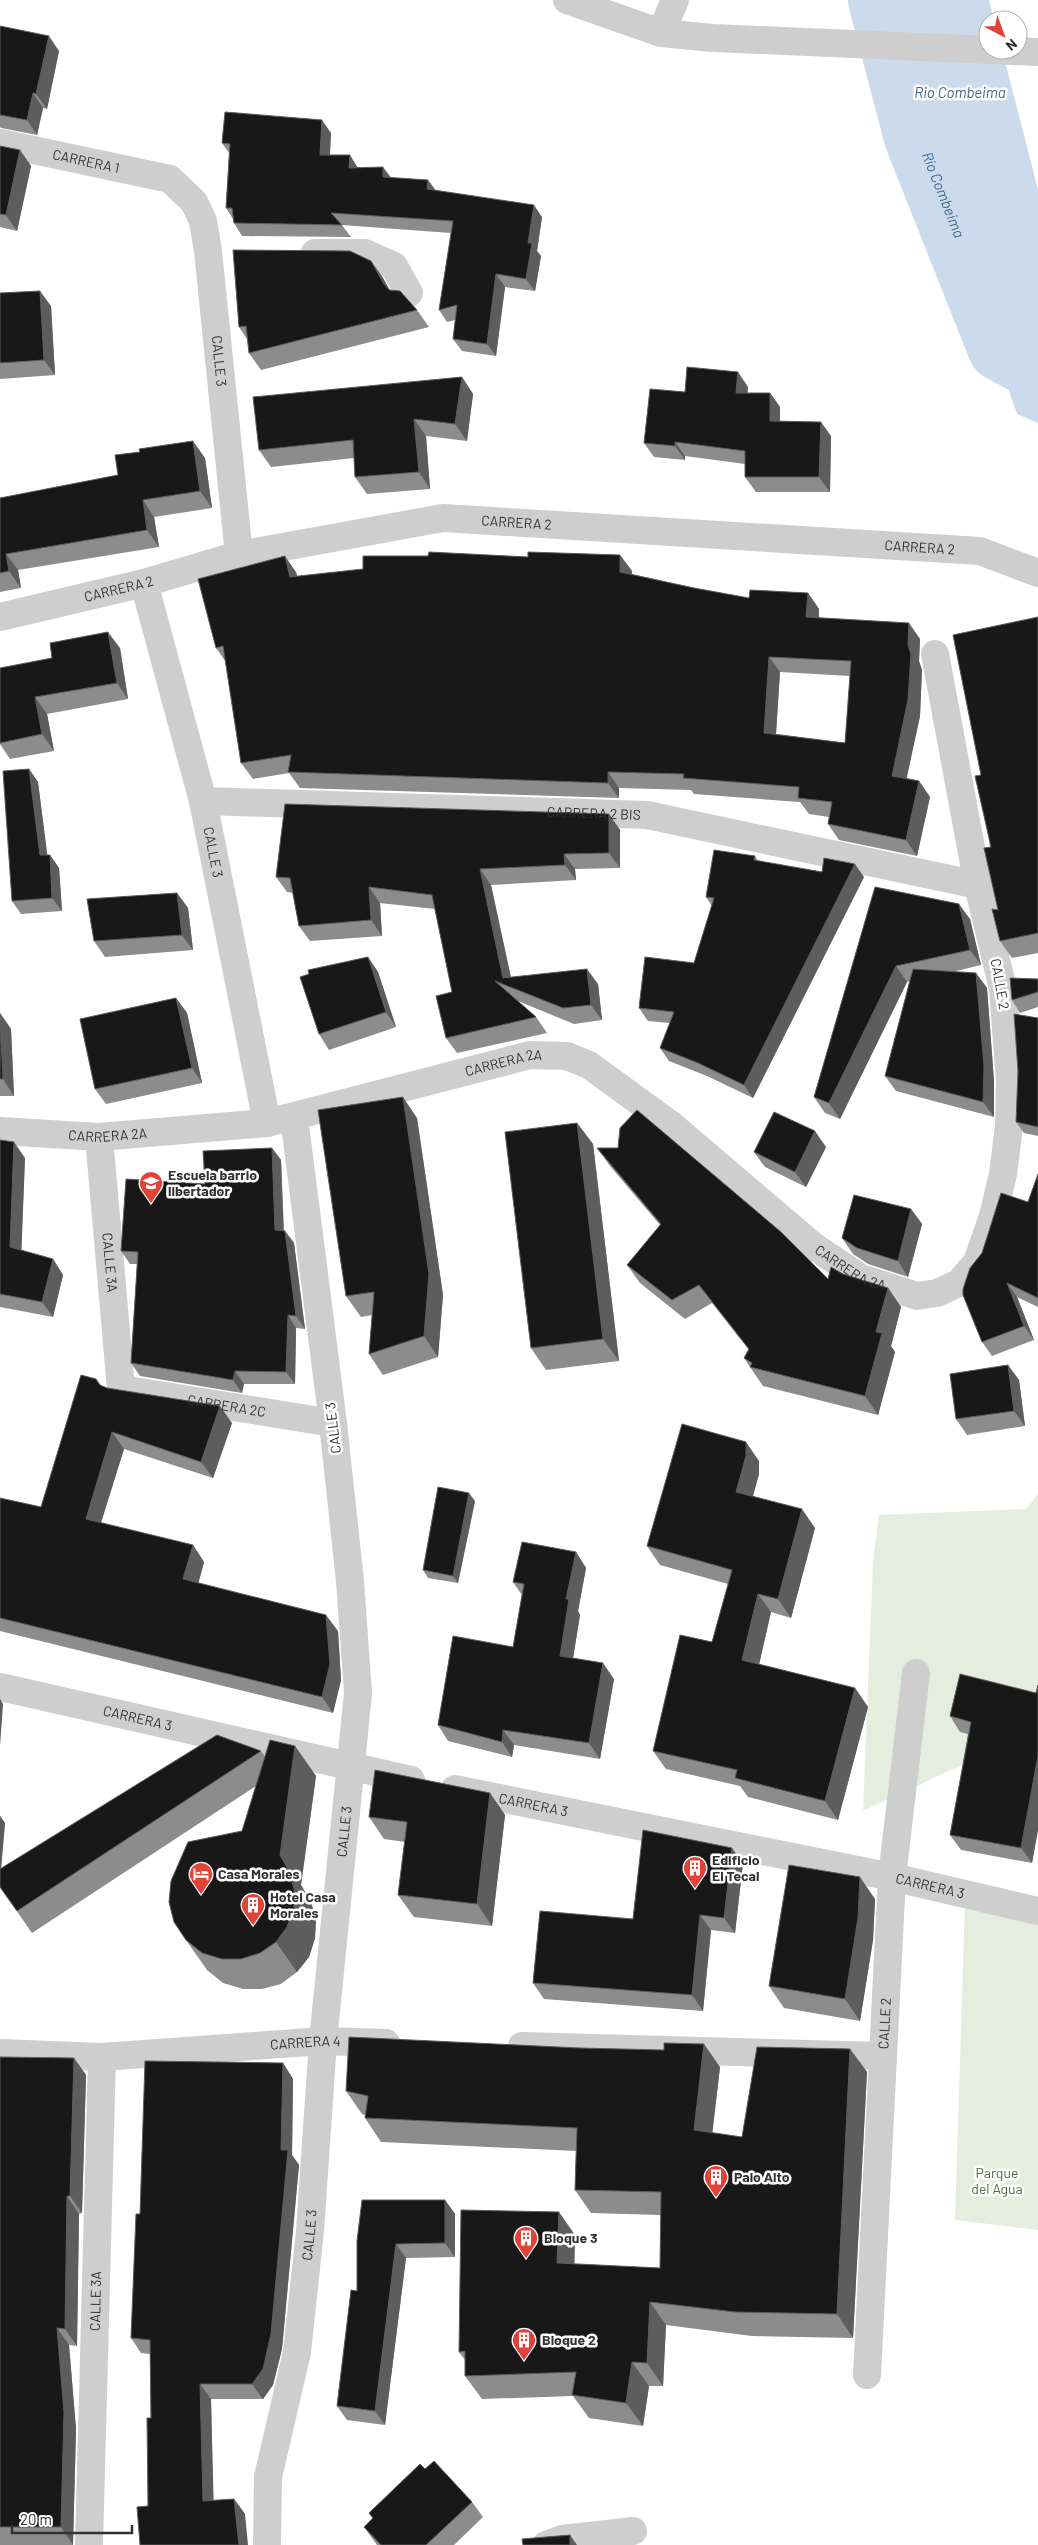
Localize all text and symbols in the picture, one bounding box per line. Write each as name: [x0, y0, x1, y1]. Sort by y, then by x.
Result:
north arrow: [978, 10, 1028, 60]
text: N: [1003, 36, 1021, 55]
water label: Rio Combeima: [914, 83, 1006, 101]
street label: CARRERA 1: [51, 145, 121, 176]
water label: Río Combeima: [919, 149, 969, 240]
street label: CALLE 3: [209, 334, 231, 387]
street label: CARRERA 2: [481, 511, 552, 533]
street label: CARRERA 2: [884, 536, 956, 557]
street label: CARRERA 2: [82, 572, 155, 605]
street label: CARRERA 2 BIS: [547, 803, 641, 823]
street label: CALLE 3: [200, 825, 227, 879]
street label: CALLE 2: [988, 957, 1013, 1011]
street label: CARRERA 2A: [463, 1045, 543, 1080]
street label: CARRERA 2A: [68, 1124, 148, 1145]
place label: Escuela barrio libertador: [168, 1166, 257, 1199]
school or university icon: Escuela barrio libertador: [138, 1170, 164, 1204]
street label: CALLE 3A: [99, 1232, 122, 1294]
street label: CARRERA 2A: [812, 1241, 888, 1294]
street label: CARRERA 2C: [186, 1391, 267, 1420]
street label: CALLE 3: [321, 1402, 344, 1455]
street label: CARRERA 3: [101, 1702, 174, 1734]
street label: CARRERA 3: [497, 1789, 570, 1820]
street label: CALLE 3: [333, 1805, 355, 1858]
place label: Edificio El Tecal: [712, 1851, 760, 1884]
building icon: Edificio El Tecal: [682, 1855, 708, 1889]
hotel icon: Casa Morales: [188, 1861, 214, 1895]
place label: Casa Morales: [218, 1865, 300, 1882]
street label: CARRERA 3: [894, 1869, 966, 1902]
place label: Hotel Casa Morales: [270, 1888, 336, 1921]
building icon: Hotel Casa Morales: [240, 1892, 266, 1926]
street label: CALLE 2: [874, 1997, 894, 2050]
street label: CARRERA 4: [269, 2032, 341, 2053]
building icon: Palo Alto: [703, 2164, 729, 2198]
park label: Parque del Agua: [971, 2164, 1023, 2197]
place label: Palo Alto: [734, 2168, 790, 2185]
street label: CALLE 3: [298, 2209, 319, 2261]
building icon: Bloque 3: [513, 2225, 539, 2259]
place label: Bloque 3: [544, 2229, 597, 2246]
street label: CALLE 3A: [86, 2270, 104, 2331]
building icon: Bloque 2: [511, 2327, 537, 2361]
place label: Bloque 2: [542, 2331, 596, 2348]
scale bar: [12, 2502, 132, 2534]
text: 20 m: [20, 2510, 52, 2528]

